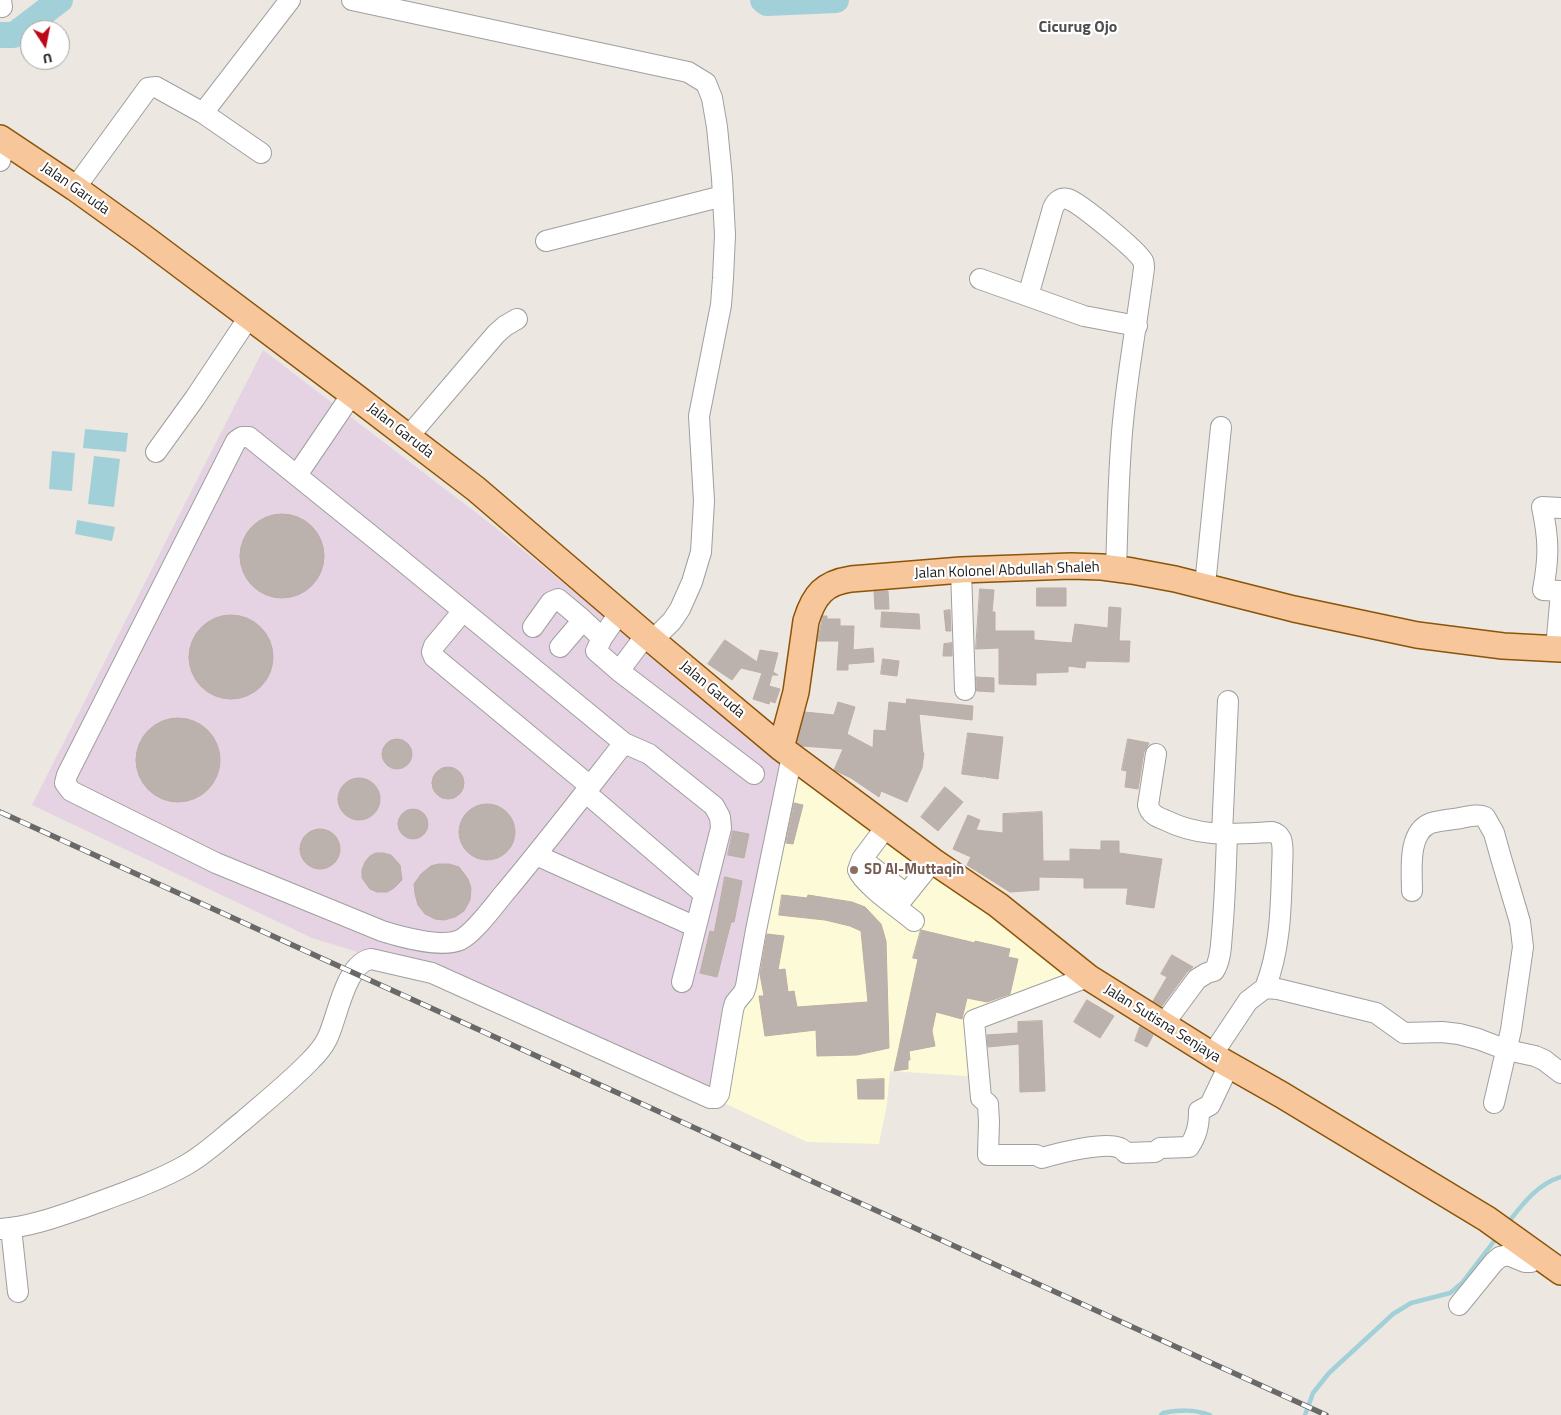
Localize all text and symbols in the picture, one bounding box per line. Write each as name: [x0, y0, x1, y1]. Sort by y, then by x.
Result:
district label: Cicurug Ojo: [1039, 18, 1117, 38]
north arrow: [20, 20, 70, 70]
text: U: [41, 48, 54, 70]
street label: Jalan Garuda: [37, 159, 113, 219]
street label: Jalan Garuda: [363, 399, 437, 463]
street label: Jalan Kolonel Abdullah Shaleh: [914, 559, 1100, 583]
street label: Jalan Garuda: [676, 658, 748, 722]
place label: SD Al-Muttaqin: [864, 861, 964, 879]
marker: SD Al-Muttaqin: [848, 864, 860, 876]
street label: Jalan Sutisna Senjaya: [1101, 981, 1223, 1067]

